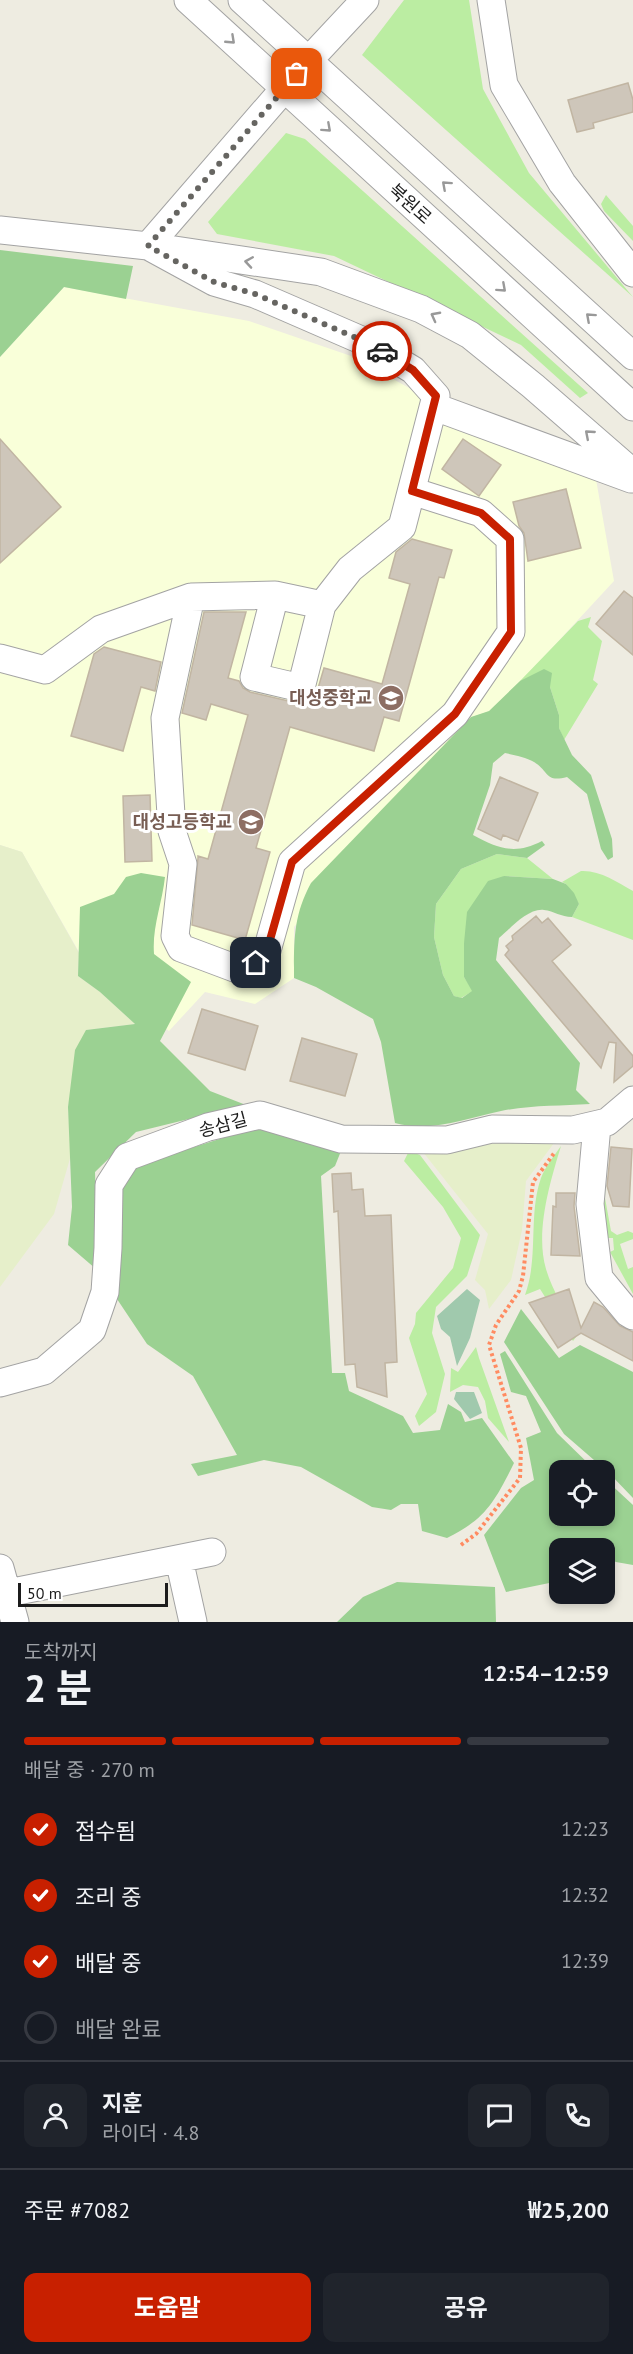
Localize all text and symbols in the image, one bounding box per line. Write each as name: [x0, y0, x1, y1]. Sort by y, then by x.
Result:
one-way arrow: [224, 32, 235, 43]
pin: [271, 48, 322, 99]
icon: bag: [280, 57, 313, 90]
one-way arrow: [321, 121, 331, 132]
street label: 북원로: [384, 178, 436, 229]
one-way arrow: [442, 181, 453, 192]
one-way arrow: [244, 256, 253, 268]
one-way arrow: [496, 281, 506, 292]
one-way arrow: [430, 312, 441, 323]
one-way arrow: [586, 313, 597, 324]
courier: [352, 321, 412, 381]
icon: car: [366, 335, 399, 368]
one-way arrow: [585, 430, 596, 441]
school or university icon: 대성중학교: [376, 683, 406, 713]
place label: 대성중학교: [289, 686, 372, 709]
school or university icon: 대성고등학교: [236, 807, 266, 837]
place label: 대성고등학교: [133, 810, 232, 833]
pin: [230, 937, 281, 988]
icon: home: [239, 946, 272, 979]
street label: 송삼길: [196, 1107, 250, 1142]
map controls: [549, 1460, 615, 1604]
button: locate: [549, 1460, 615, 1526]
button: layers: [549, 1538, 615, 1604]
scale bar: [18, 1580, 168, 1608]
text: 50 m: [27, 1583, 62, 1603]
text: 도착까지: [24, 1639, 98, 1665]
text: 12:54–12:59: [483, 1659, 609, 1687]
text: 2 분: [24, 1662, 92, 1713]
text: 배달 중 · 270 m: [24, 1757, 155, 1783]
icon: check: [24, 1813, 57, 1846]
text: 12:23: [561, 1816, 609, 1842]
text: 접수됨: [75, 1817, 136, 1845]
icon: check: [24, 1879, 57, 1912]
text: 12:32: [561, 1882, 609, 1908]
text: 조리 중: [75, 1883, 142, 1911]
icon: check: [24, 1945, 57, 1978]
text: 12:39: [561, 1948, 609, 1974]
text: 배달 중: [75, 1949, 142, 1977]
text: 배달 완료: [75, 2015, 162, 2043]
button: person: [24, 2084, 87, 2147]
button: chat: [468, 2084, 531, 2147]
button: phone: [546, 2084, 609, 2147]
text: 지훈: [102, 2089, 142, 2117]
text: 라이더 · 4.8: [102, 2120, 199, 2146]
text: 주문 #7082: [24, 2196, 130, 2224]
text: ₩25,200: [528, 2196, 609, 2224]
button: 도움말: [24, 2273, 311, 2342]
button: 공유: [323, 2273, 609, 2342]

